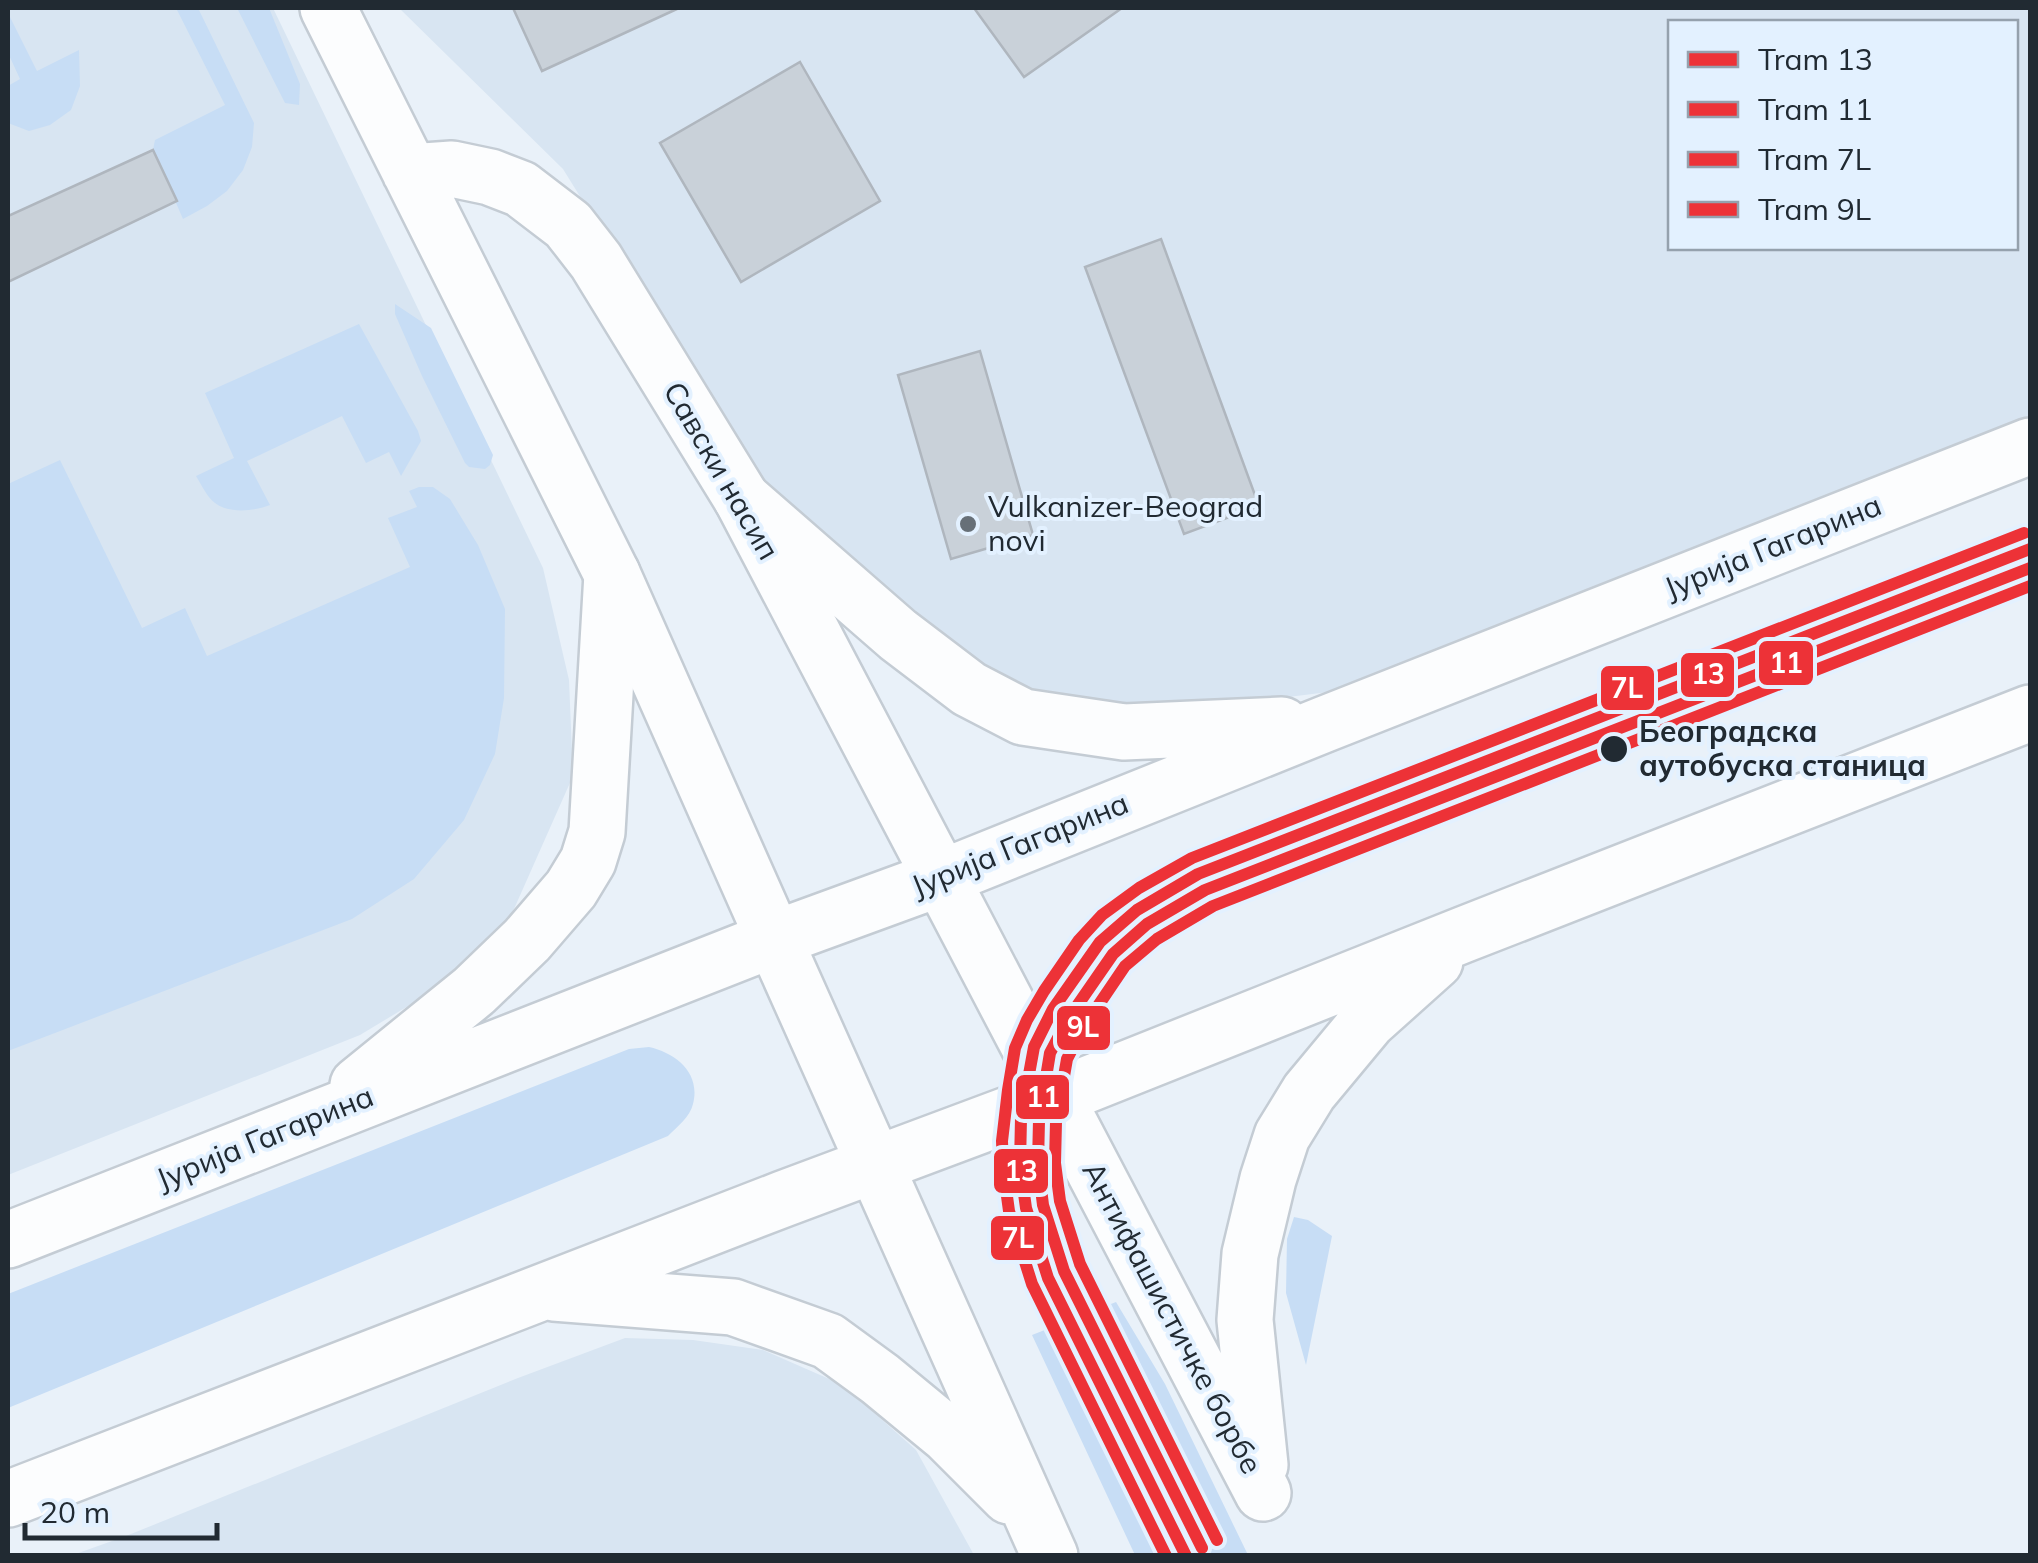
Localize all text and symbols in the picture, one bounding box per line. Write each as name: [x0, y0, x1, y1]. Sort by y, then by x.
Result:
legend: [1668, 20, 2018, 250]
text: Tram 13: [1758, 40, 1873, 78]
text: Tram 11: [1758, 90, 1873, 128]
text: Tram 7L: [1758, 140, 1871, 178]
text: Tram 9L: [1758, 190, 1871, 228]
street label: Савски насип: [656, 375, 788, 566]
street label: Јурија Гагарина: [1659, 485, 1887, 607]
place label: Vulkanizer-Beograd novi: [988, 487, 1263, 559]
marker: Vulkanizer-Beograd novi: [957, 513, 979, 535]
line badge: 11: [1757, 639, 1815, 687]
text: 11: [1769, 645, 1803, 680]
line badge: 13: [1679, 651, 1736, 699]
text: 13: [1691, 656, 1725, 691]
line badge: 7L: [1599, 664, 1656, 712]
text: 7L: [1611, 670, 1644, 705]
place label: Београдска аутобуска станица: [1639, 712, 1926, 784]
marker: Београдска аутобуска станица: [1598, 733, 1630, 765]
street label: Јурија Гагарина: [906, 783, 1134, 905]
line badge: 9L: [1055, 1004, 1112, 1052]
text: 9L: [1067, 1009, 1100, 1044]
line badge: 11: [1014, 1073, 1071, 1121]
street label: Јурија Гагарина: [151, 1076, 379, 1198]
text: 11: [1026, 1079, 1060, 1114]
line badge: 13: [992, 1147, 1050, 1195]
text: 13: [1004, 1153, 1038, 1188]
street label: Антифашистичке борбе: [1074, 1155, 1271, 1480]
line badge: 7L: [989, 1214, 1046, 1262]
text: 7L: [1002, 1220, 1035, 1255]
scale bar: [25, 1478, 218, 1540]
text: 20 m: [40, 1493, 110, 1531]

